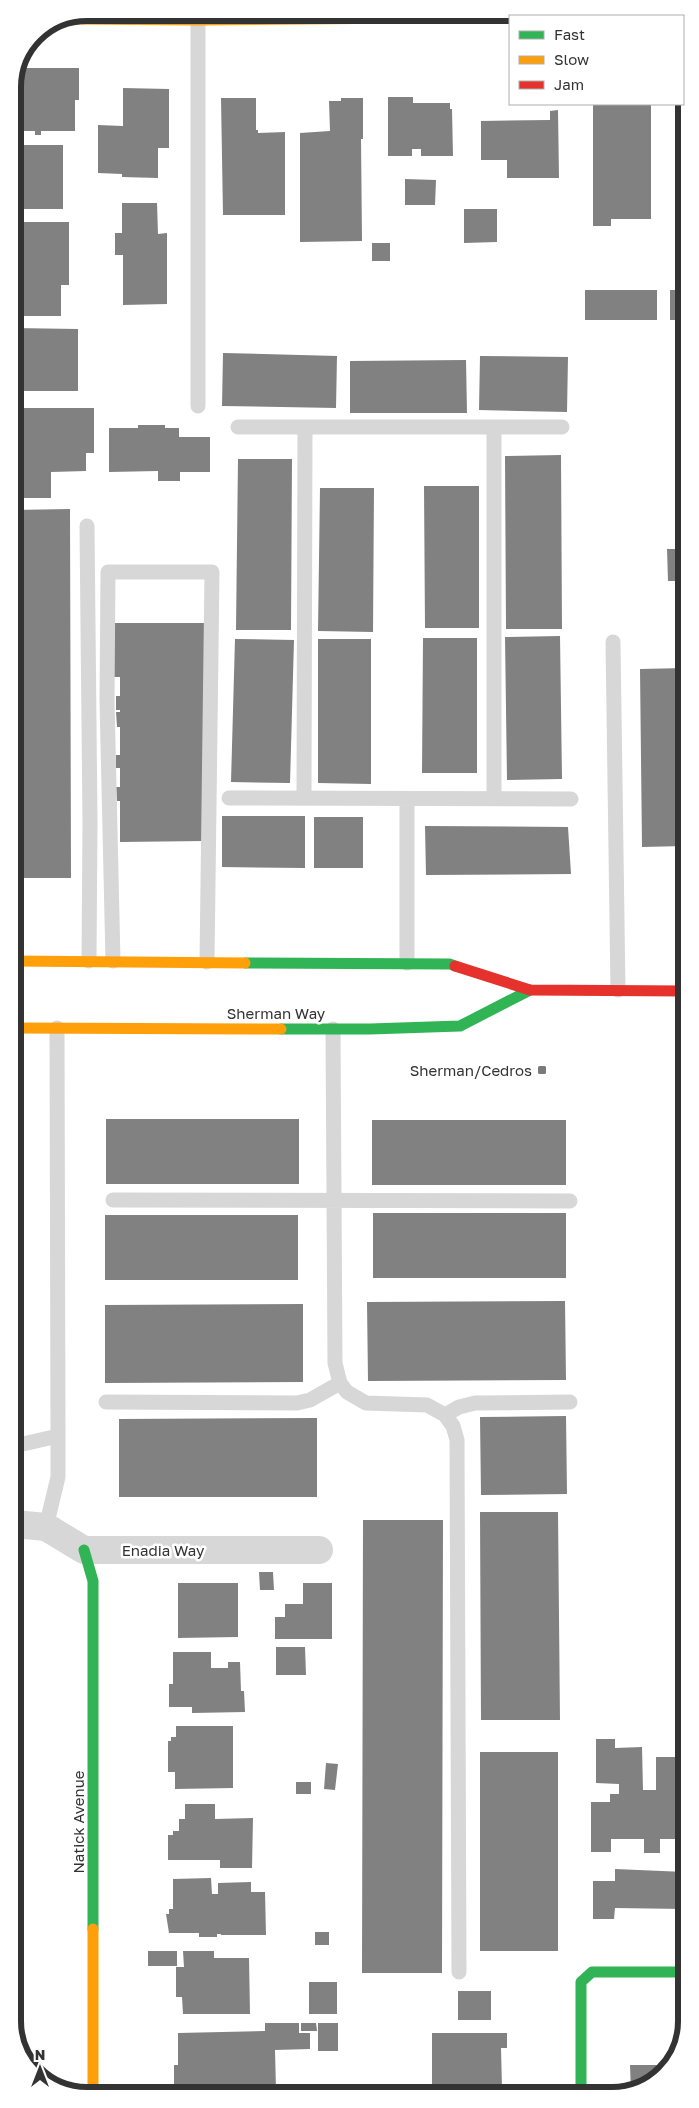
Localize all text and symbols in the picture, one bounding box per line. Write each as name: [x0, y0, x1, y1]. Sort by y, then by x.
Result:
legend: [509, 15, 684, 105]
text: Fast: [554, 25, 585, 43]
text: Slow: [554, 50, 589, 68]
text: Jam: [554, 75, 584, 93]
street label: Sherman Way: [227, 1004, 326, 1022]
place label: Sherman/Cedros: [410, 1061, 532, 1079]
marker: Sherman/Cedros: [536, 1064, 548, 1076]
street label: Enadia Way: [122, 1541, 205, 1559]
street label: Natick Avenue: [69, 1770, 87, 1874]
north arrow: [15, 2043, 65, 2093]
text: N: [35, 2046, 45, 2063]

